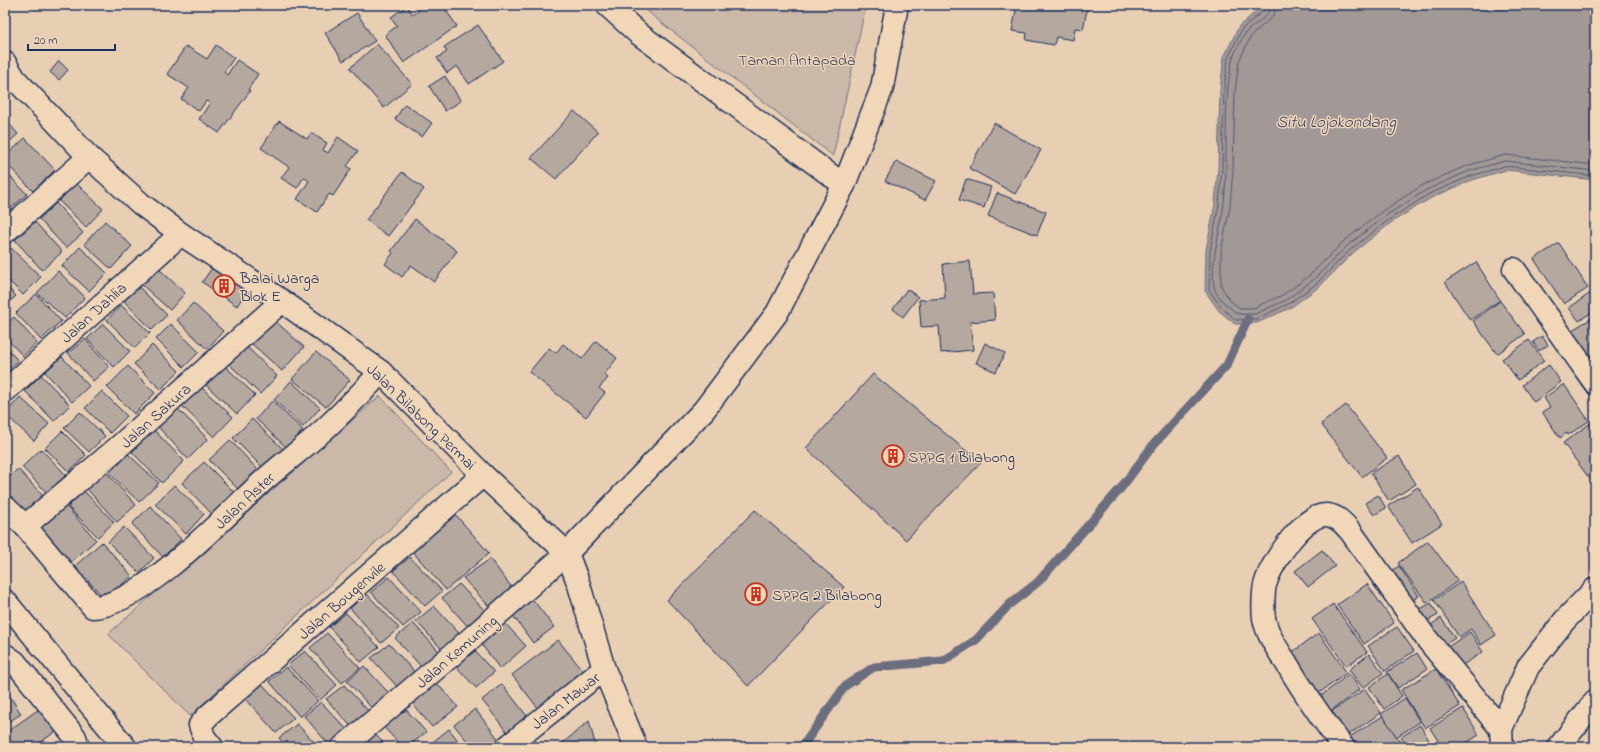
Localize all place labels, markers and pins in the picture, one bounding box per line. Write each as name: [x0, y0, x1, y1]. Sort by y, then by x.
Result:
place label: Balai Warga Blok E: [239, 267, 319, 309]
building icon: Balai Warga Blok E: [211, 273, 237, 299]
building icon: SPPG 1 Bilabong: [880, 443, 906, 469]
place label: SPPG 1 Bilabong: [908, 446, 1015, 470]
building icon: SPPG 2 Bilabong: [743, 581, 769, 607]
place label: SPPG 2 Bilabong: [772, 584, 882, 608]

